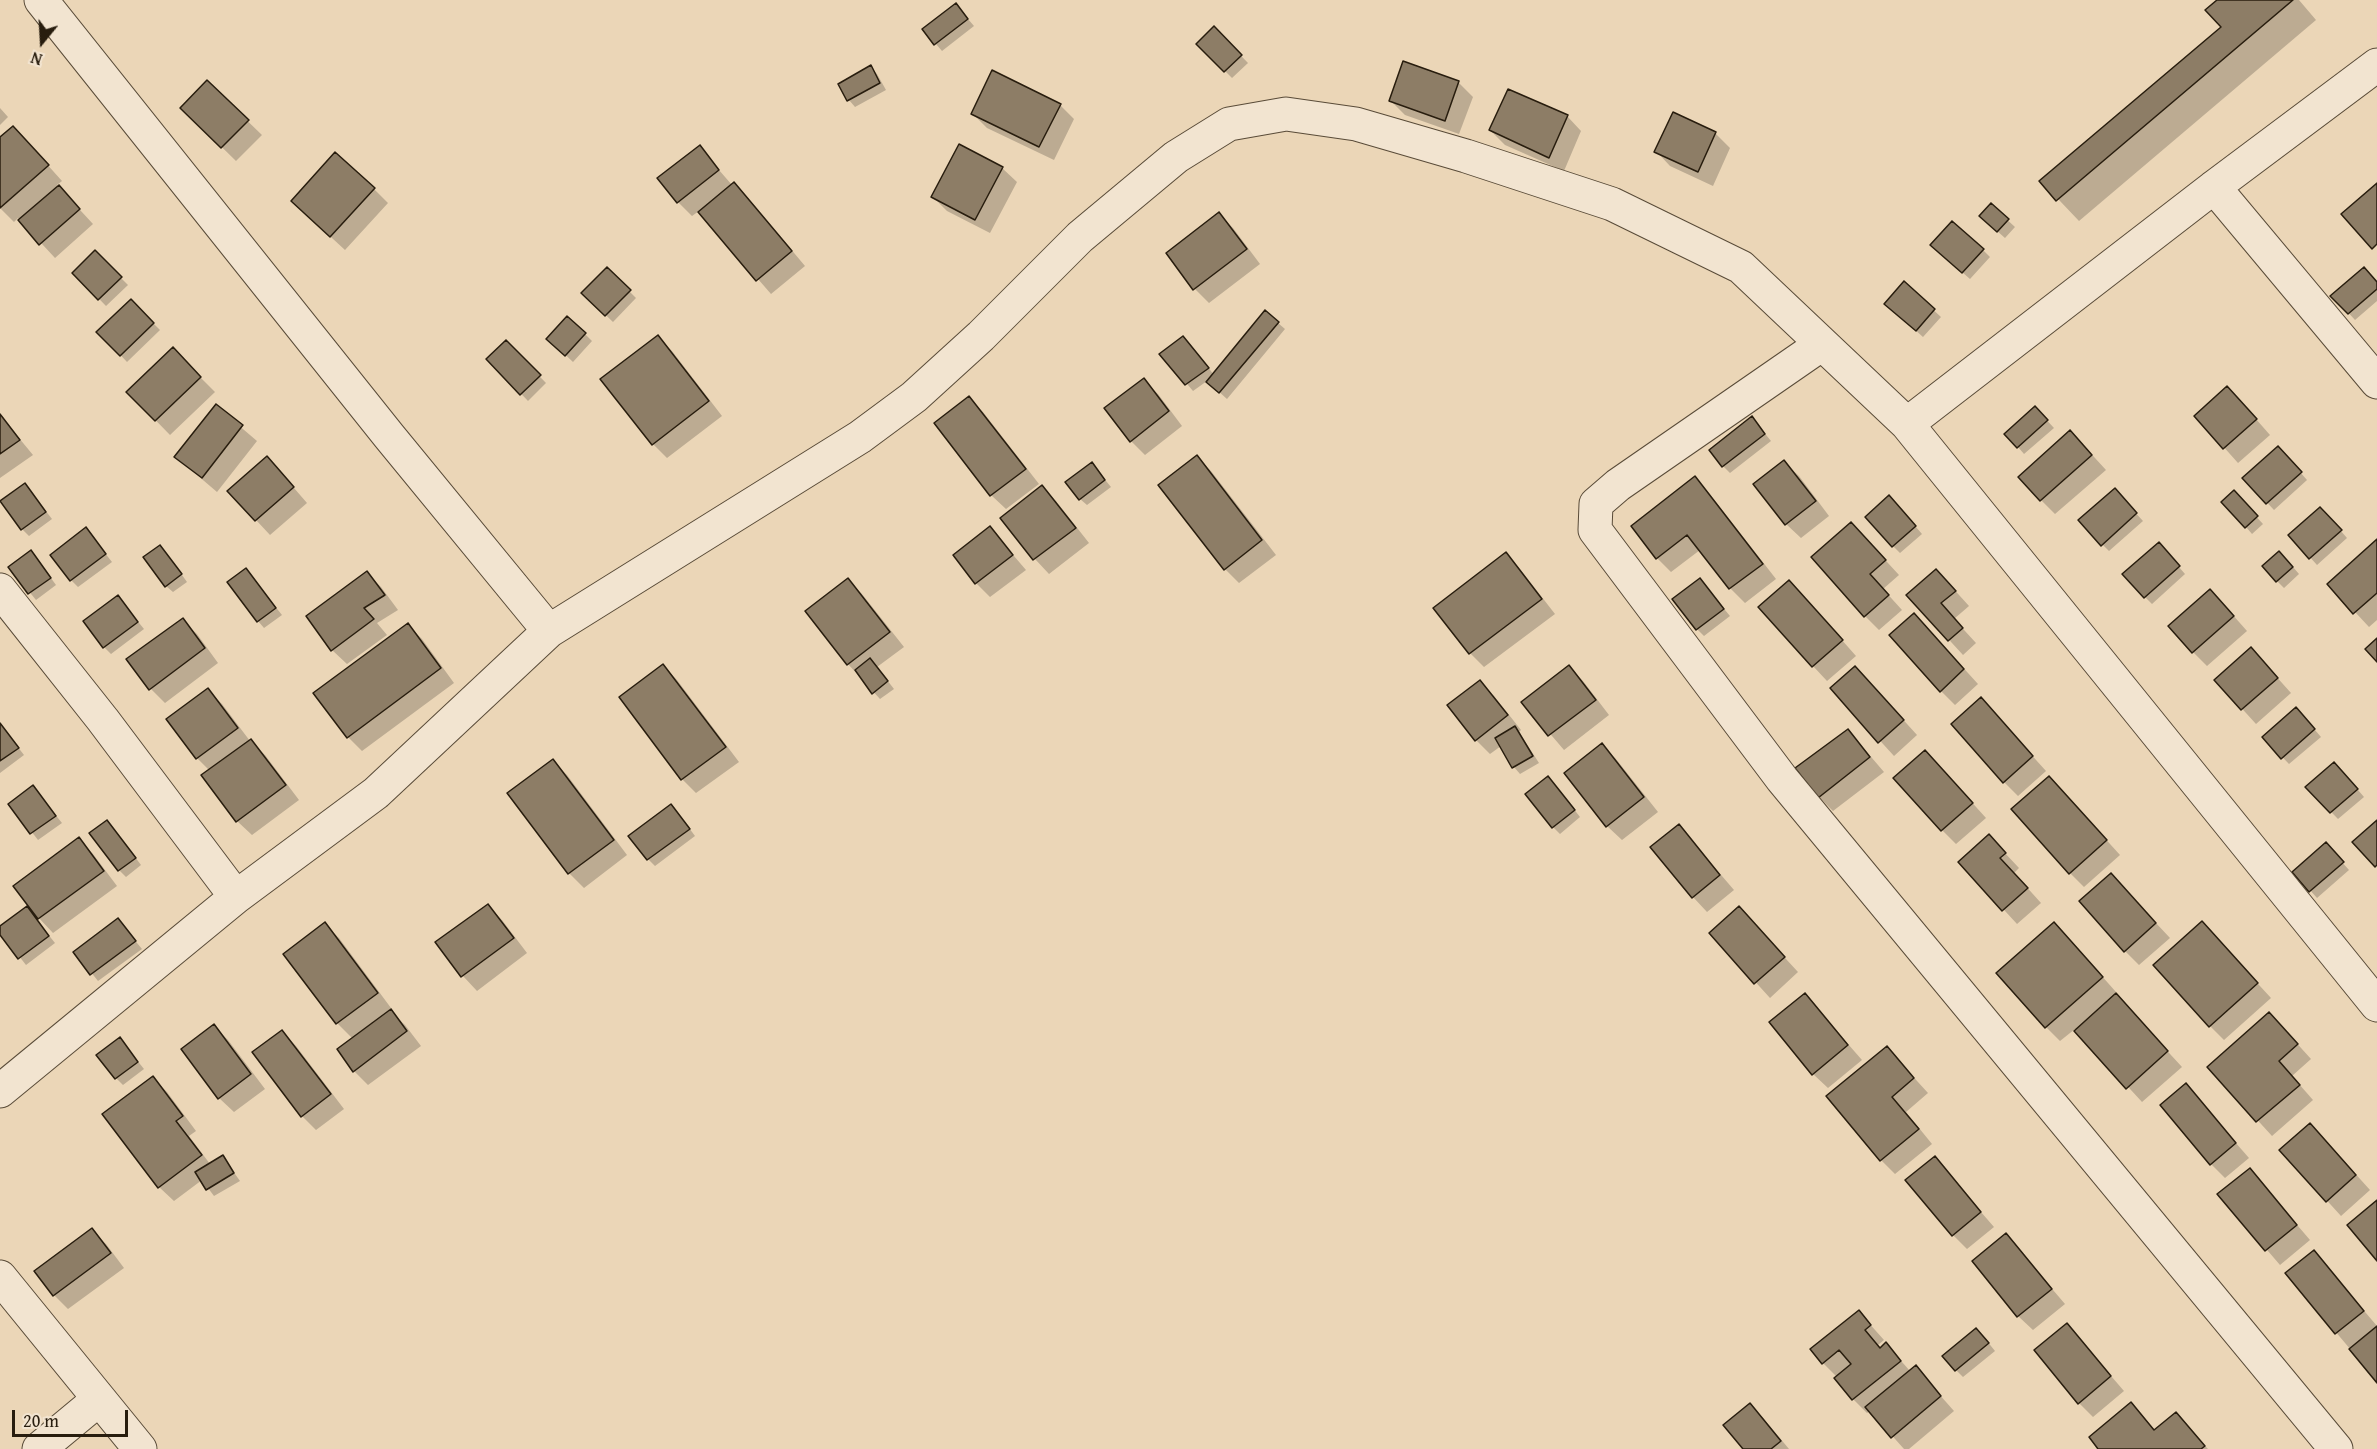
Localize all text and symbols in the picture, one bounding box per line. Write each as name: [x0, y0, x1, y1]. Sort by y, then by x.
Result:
north arrow: [12, 12, 72, 72]
text: N: [28, 46, 45, 72]
scale bar: [15, 1398, 130, 1436]
text: 20 m: [23, 1407, 59, 1434]

